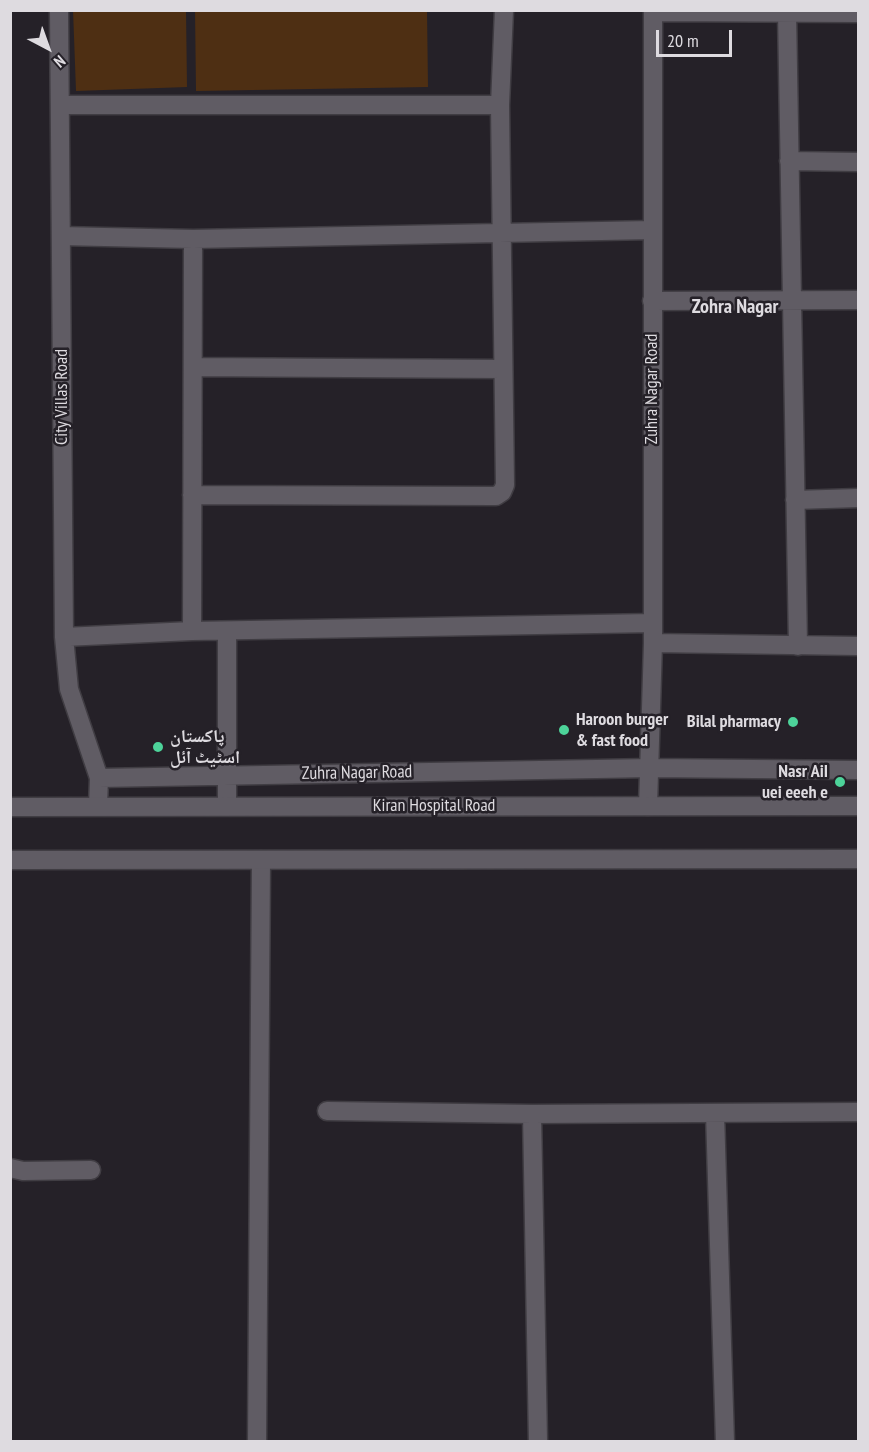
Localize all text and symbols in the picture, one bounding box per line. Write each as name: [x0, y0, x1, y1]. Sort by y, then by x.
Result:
north arrow: [18, 18, 78, 78]
scale bar: [659, 18, 736, 56]
text: 20 m: [667, 29, 699, 52]
text: N: [50, 51, 70, 72]
district label: Zohra Nagar: [692, 295, 778, 319]
street label: Zuhra Nagar Road: [641, 334, 663, 444]
street label: City Villas Road: [51, 349, 73, 445]
place label: Haroon burger & fast food: [576, 709, 668, 752]
place label: Bilal pharmacy: [687, 711, 781, 733]
marker: Bilal pharmacy: [786, 715, 800, 729]
marker: Haroon burger & fast food: [557, 723, 571, 737]
place label: پاکستان اسٹیٹ آئل: [170, 726, 240, 768]
marker: پاکستان اسٹیٹ آئل: [151, 740, 165, 754]
street label: Zuhra Nagar Road: [302, 761, 412, 785]
place label: Nasr AiI uei eeeh e: [762, 761, 828, 804]
marker: Nasr AiI uei eeeh e: [833, 775, 847, 789]
street label: Kiran Hospital Road: [373, 795, 495, 817]

